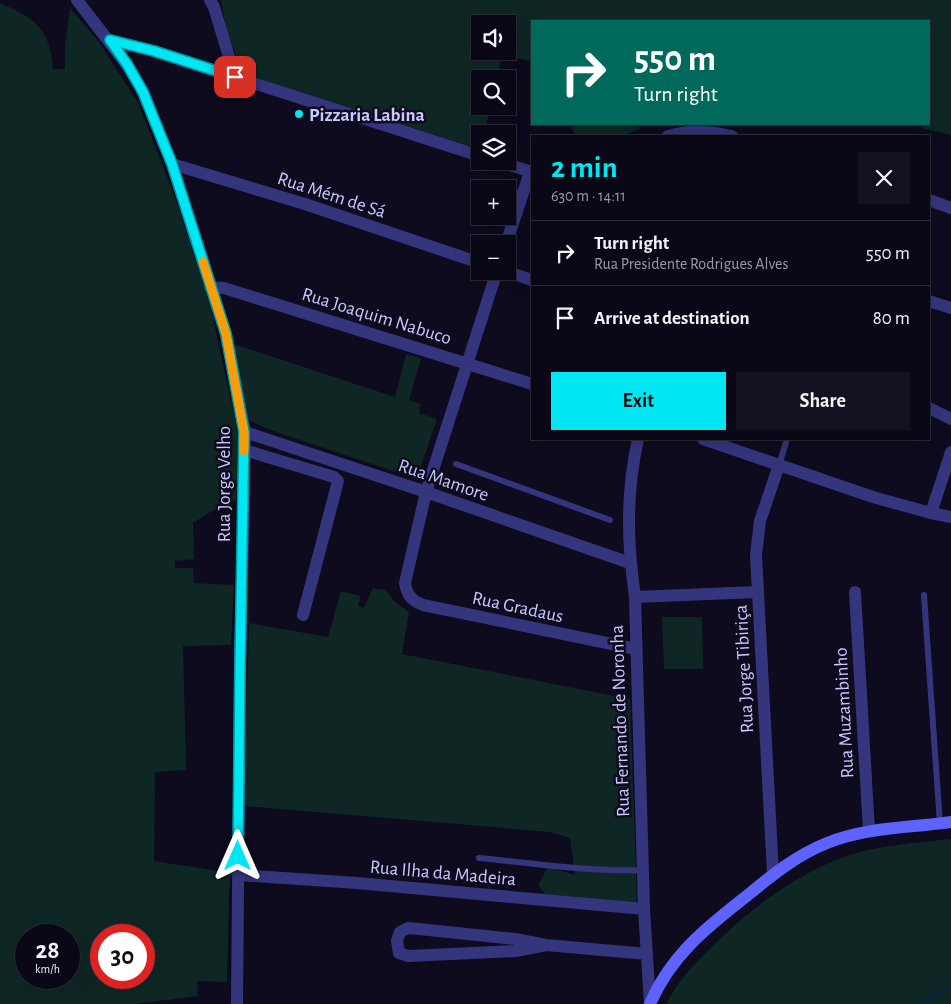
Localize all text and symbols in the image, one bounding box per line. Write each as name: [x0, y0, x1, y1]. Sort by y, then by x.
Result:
map controls: [471, 15, 516, 280]
button: sound: [471, 15, 516, 60]
icon: right: [551, 40, 616, 105]
text: 550 m: [634, 42, 716, 77]
pin: [214, 56, 256, 98]
icon: arrive: [221, 63, 249, 91]
button: search: [471, 70, 516, 115]
text: Turn right: [634, 83, 718, 105]
place label: Pizzaria Labina: [309, 106, 425, 125]
marker: Pizzaria Labina: [293, 108, 305, 120]
button: layers: [471, 125, 516, 170]
button: close: [858, 152, 910, 204]
text: 2 min: [551, 153, 618, 183]
street label: Rua Mém de Sá: [275, 169, 388, 222]
button: +: [471, 180, 516, 225]
text: 630 m · 14:11: [551, 188, 626, 204]
text: Turn right: [594, 234, 669, 253]
button: −: [471, 235, 516, 280]
icon: right: [551, 239, 579, 267]
text: 550 m: [866, 244, 910, 263]
text: Rua Presidente Rodrigues Alves: [594, 256, 788, 272]
street label: Rua Joaquim Nabuco: [300, 285, 454, 348]
icon: arrive: [551, 304, 579, 332]
text: Arrive at destination: [594, 309, 750, 328]
text: 80 m: [873, 309, 910, 328]
button: Exit: [551, 372, 726, 430]
button: Share: [736, 372, 910, 430]
street label: Rua Jorge Velho: [215, 426, 234, 542]
street label: Rua Mamore: [396, 456, 491, 505]
street label: Rua Gradaus: [470, 589, 565, 626]
street label: Rua Jorge Tibiriça: [732, 604, 757, 734]
street label: Rua Fernando de Noronha: [608, 624, 633, 817]
street label: Rua Muzambinho: [832, 647, 857, 779]
position arrow: [211, 829, 263, 881]
street label: Rua Ilha da Madeira: [369, 858, 517, 889]
speed limit sign: 30: [90, 924, 155, 989]
text: 28: [35, 938, 60, 963]
text: km/h: [35, 963, 60, 975]

